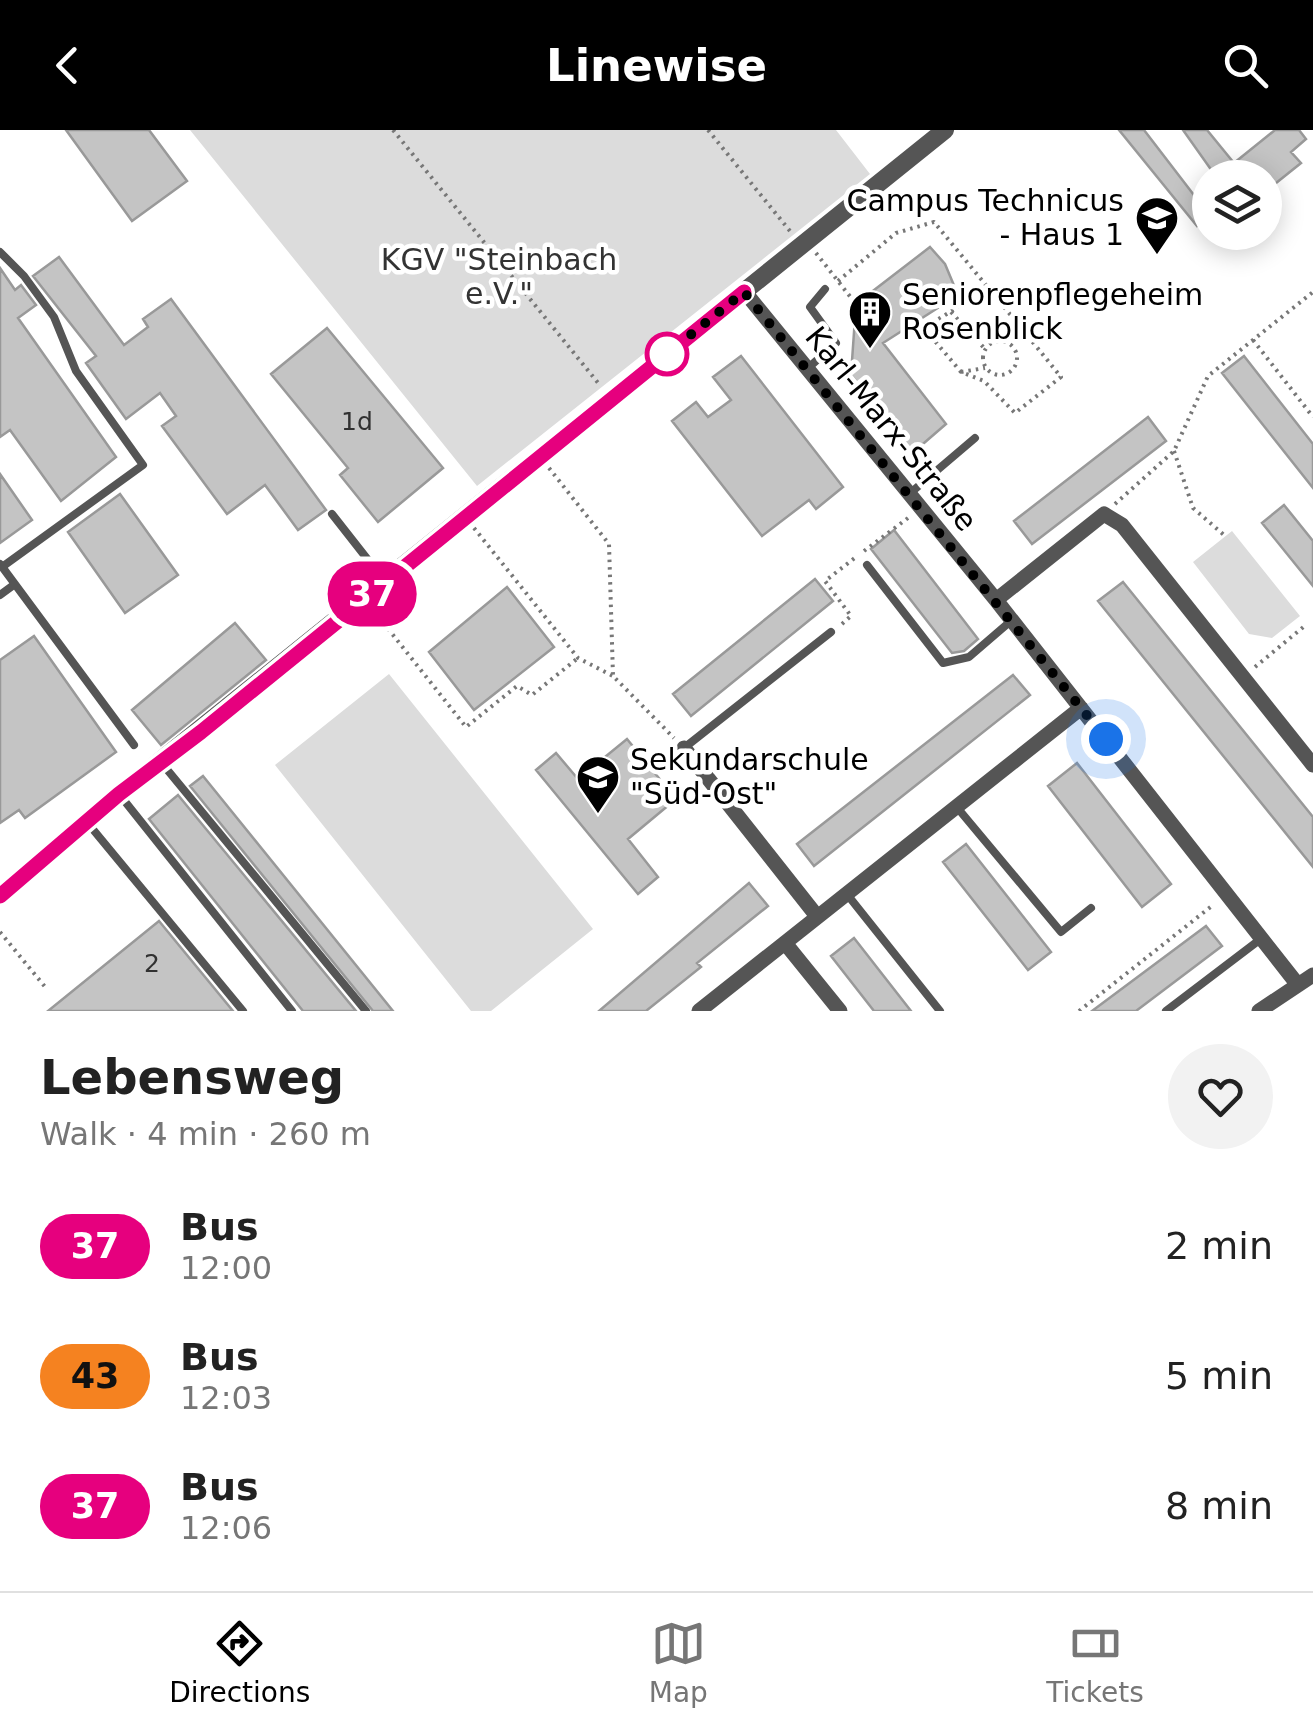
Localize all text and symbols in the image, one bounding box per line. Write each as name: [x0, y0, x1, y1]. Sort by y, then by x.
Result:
icon: back: [40, 38, 95, 93]
icon: search: [1218, 38, 1273, 93]
text: Linewise: [546, 39, 767, 92]
map controls: [1192, 160, 1282, 250]
button: layers: [1192, 160, 1282, 250]
place label: Campus Technicus - Haus 1: [847, 183, 1124, 252]
school or university icon: Campus Technicus - Haus 1: [1134, 195, 1180, 256]
park label: KGV "Steinbach e.V.": [381, 242, 617, 311]
place label: Seniorenpflegeheim Rosenblick: [902, 277, 1203, 346]
building icon: Seniorenpflegeheim Rosenblick: [847, 289, 893, 350]
street label: Karl-Marx-Straße: [798, 320, 984, 538]
unlabelled marker: [646, 333, 688, 375]
house number: 1d: [341, 407, 373, 436]
line badge: 37: [327, 562, 417, 626]
text: 37: [348, 574, 396, 614]
your location: [1081, 714, 1131, 764]
place label: Sekundarschule "Süd-Ost": [630, 742, 869, 811]
school or university icon: Sekundarschule "Süd-Ost": [575, 754, 621, 815]
house number: 2: [144, 949, 160, 978]
button: heart: [1168, 1044, 1273, 1149]
text: Lebensweg: [40, 1049, 344, 1105]
text: Walk · 4 min · 260 m: [40, 1115, 371, 1153]
text: Bus: [180, 1205, 259, 1249]
text: 2 min: [1165, 1224, 1273, 1268]
text: 37: [71, 1226, 119, 1266]
text: 12:00: [180, 1249, 272, 1287]
text: Bus: [180, 1335, 259, 1379]
text: 5 min: [1165, 1354, 1273, 1398]
text: 43: [71, 1356, 119, 1396]
text: 12:03: [180, 1379, 272, 1417]
text: Bus: [180, 1465, 259, 1509]
text: 8 min: [1165, 1484, 1273, 1528]
text: 37: [71, 1486, 119, 1526]
text: 12:06: [180, 1509, 272, 1547]
tab: Directions: [169, 1616, 310, 1709]
tab: Map: [649, 1616, 708, 1709]
tab: Tickets: [1046, 1616, 1144, 1709]

